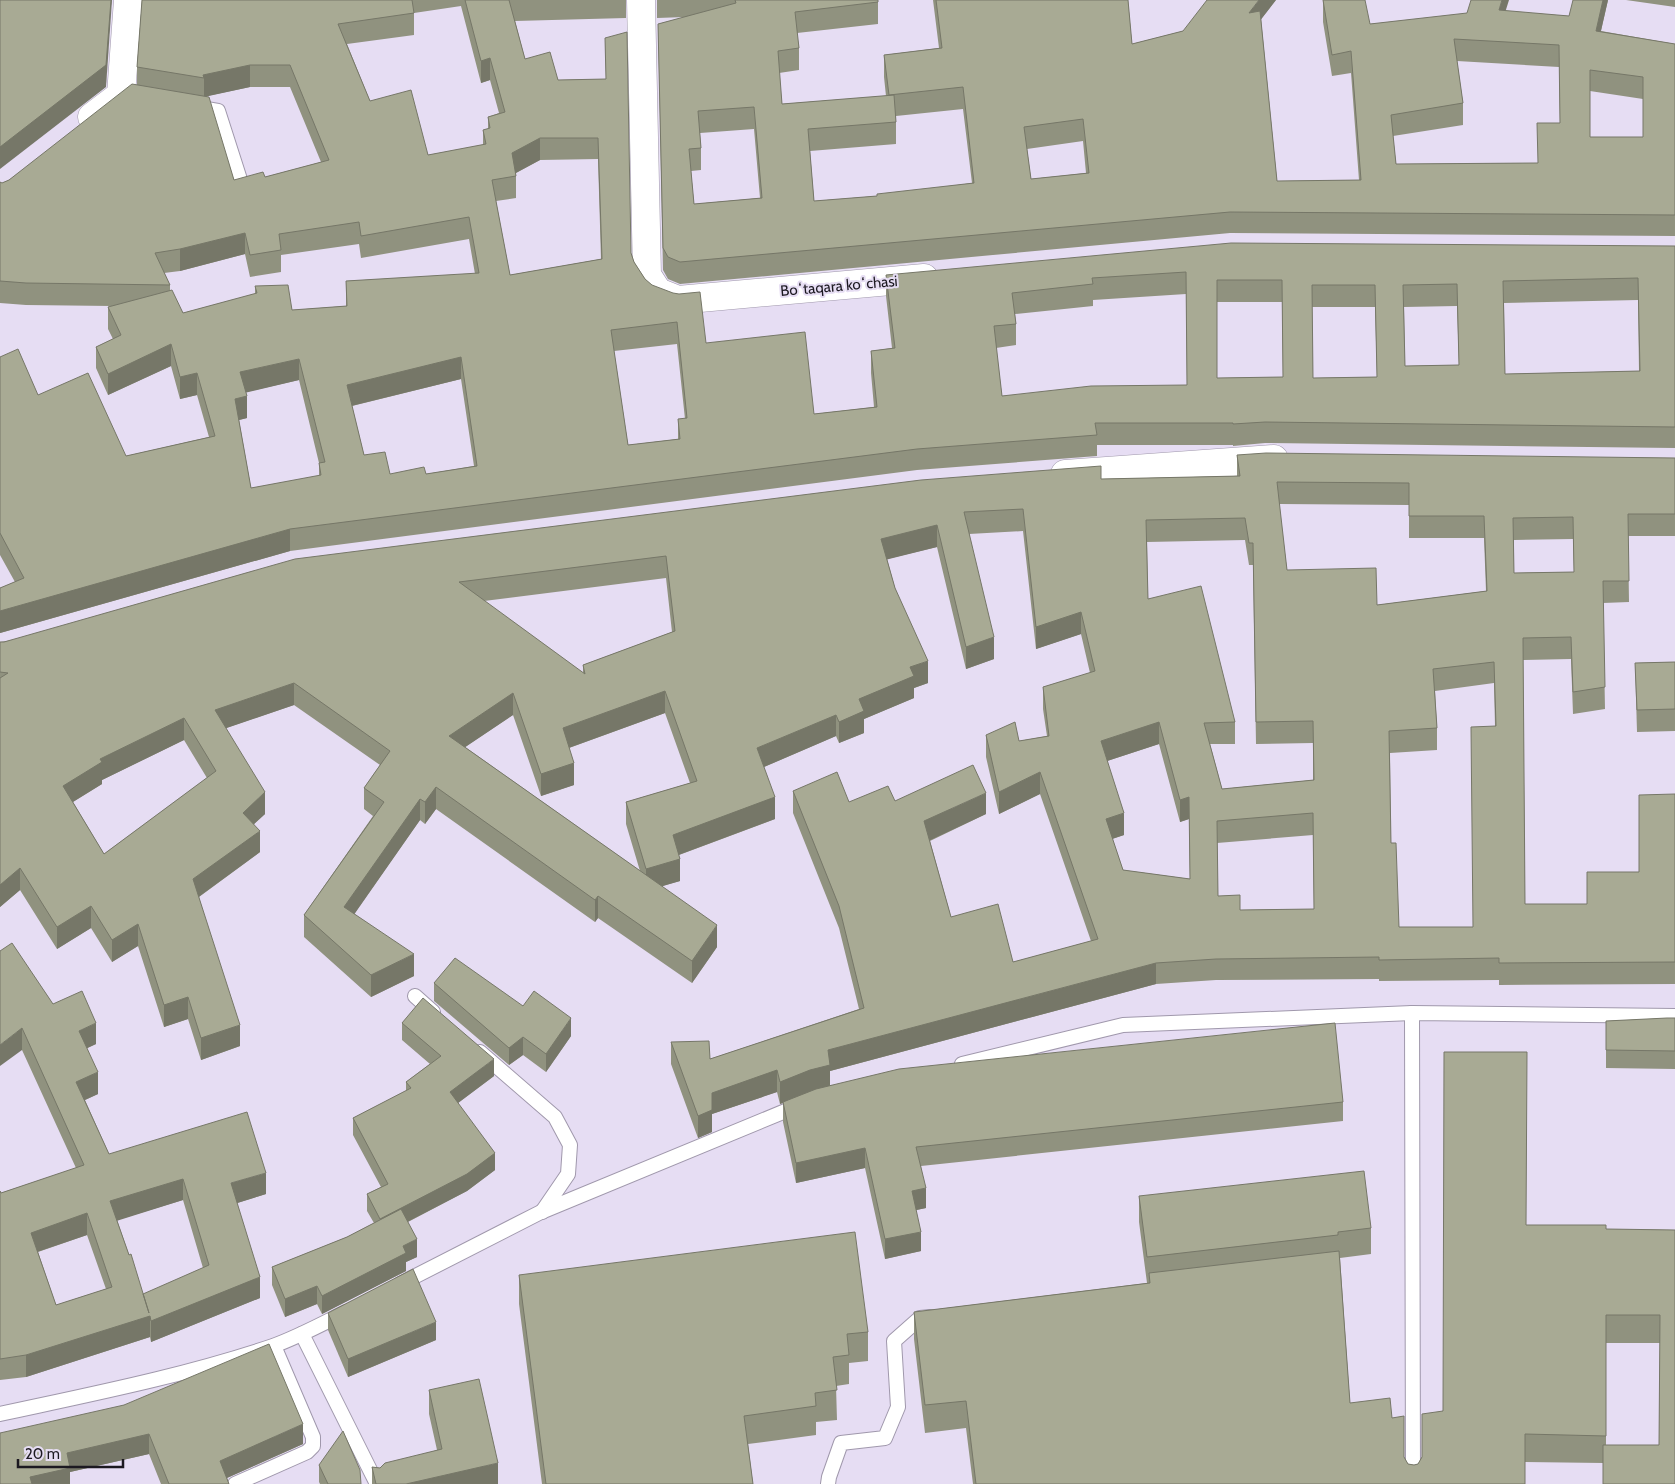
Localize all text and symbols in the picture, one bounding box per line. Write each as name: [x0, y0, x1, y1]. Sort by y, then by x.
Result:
street label: Boʻtaqara koʻchasi: [780, 272, 898, 300]
scale bar: [18, 1436, 122, 1468]
text: 20 m: [25, 1445, 60, 1463]

